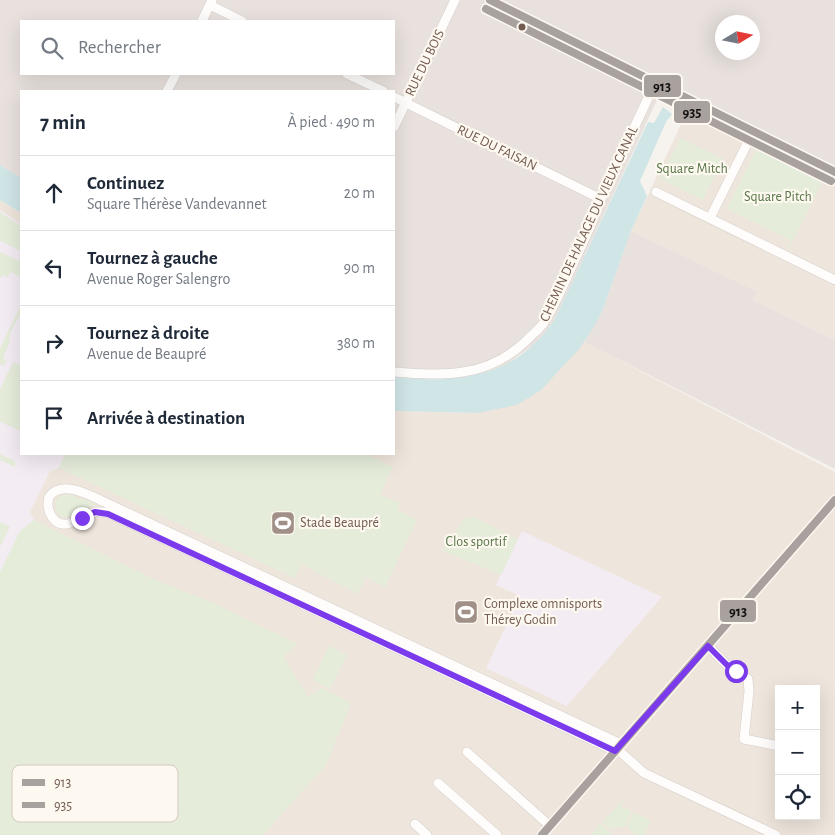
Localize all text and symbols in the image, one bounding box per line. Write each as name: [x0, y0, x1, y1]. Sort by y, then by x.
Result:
north arrow: [715, 15, 760, 60]
search box: [20, 20, 395, 75]
unlabelled marker: [517, 22, 527, 32]
street label: RUE DU BOIS: [403, 27, 447, 99]
icon: search: [38, 34, 66, 62]
text: Rechercher: [78, 38, 161, 57]
line badge: 913: [643, 74, 682, 98]
text: 913: [653, 80, 671, 94]
line badge: 935: [673, 100, 711, 124]
text: 935: [683, 106, 701, 120]
text: 7 min: [40, 112, 86, 133]
text: À pied · 490 m: [287, 114, 375, 130]
street label: RUE DU FAISAN: [455, 123, 539, 173]
street label: CHEMIN DE HALAGE DU VIEUX CANAL: [537, 124, 641, 324]
park label: Square Mitch: [656, 162, 728, 176]
text: Continuez: [87, 174, 164, 193]
icon: ahead: [40, 179, 68, 207]
text: 20 m: [344, 185, 375, 201]
park label: Square Pitch: [744, 190, 812, 204]
text: Square Thérèse Vandevannet: [87, 196, 267, 212]
text: Tournez à gauche: [87, 249, 218, 268]
icon: left: [40, 254, 68, 282]
text: 90 m: [344, 260, 375, 276]
text: Avenue Roger Salengro: [87, 271, 230, 287]
text: Tournez à droite: [87, 324, 209, 343]
icon: right: [40, 329, 68, 357]
text: 380 m: [337, 335, 375, 351]
text: Avenue de Beaupré: [87, 346, 206, 362]
icon: arrive: [40, 404, 68, 432]
text: Arrivée à destination: [87, 409, 245, 428]
route end: [71, 507, 94, 530]
sports icon: Stade Beaupré: [270, 510, 296, 536]
place label: Stade Beaupré: [300, 516, 379, 530]
park label: Clos sportif: [446, 535, 507, 549]
place label: Complexe omnisports Thérey Godin: [484, 597, 602, 627]
sports icon: Complexe omnisports Thérey Godin: [453, 599, 479, 625]
line badge: 913: [719, 599, 757, 623]
text: 913: [729, 605, 747, 619]
route start: [725, 660, 748, 683]
map controls: [775, 685, 820, 820]
button: +: [775, 685, 820, 730]
button: −: [775, 730, 820, 775]
legend: [12, 765, 178, 822]
button: locate: [775, 775, 820, 820]
text: 913: [54, 776, 71, 790]
text: 935: [54, 799, 72, 813]

